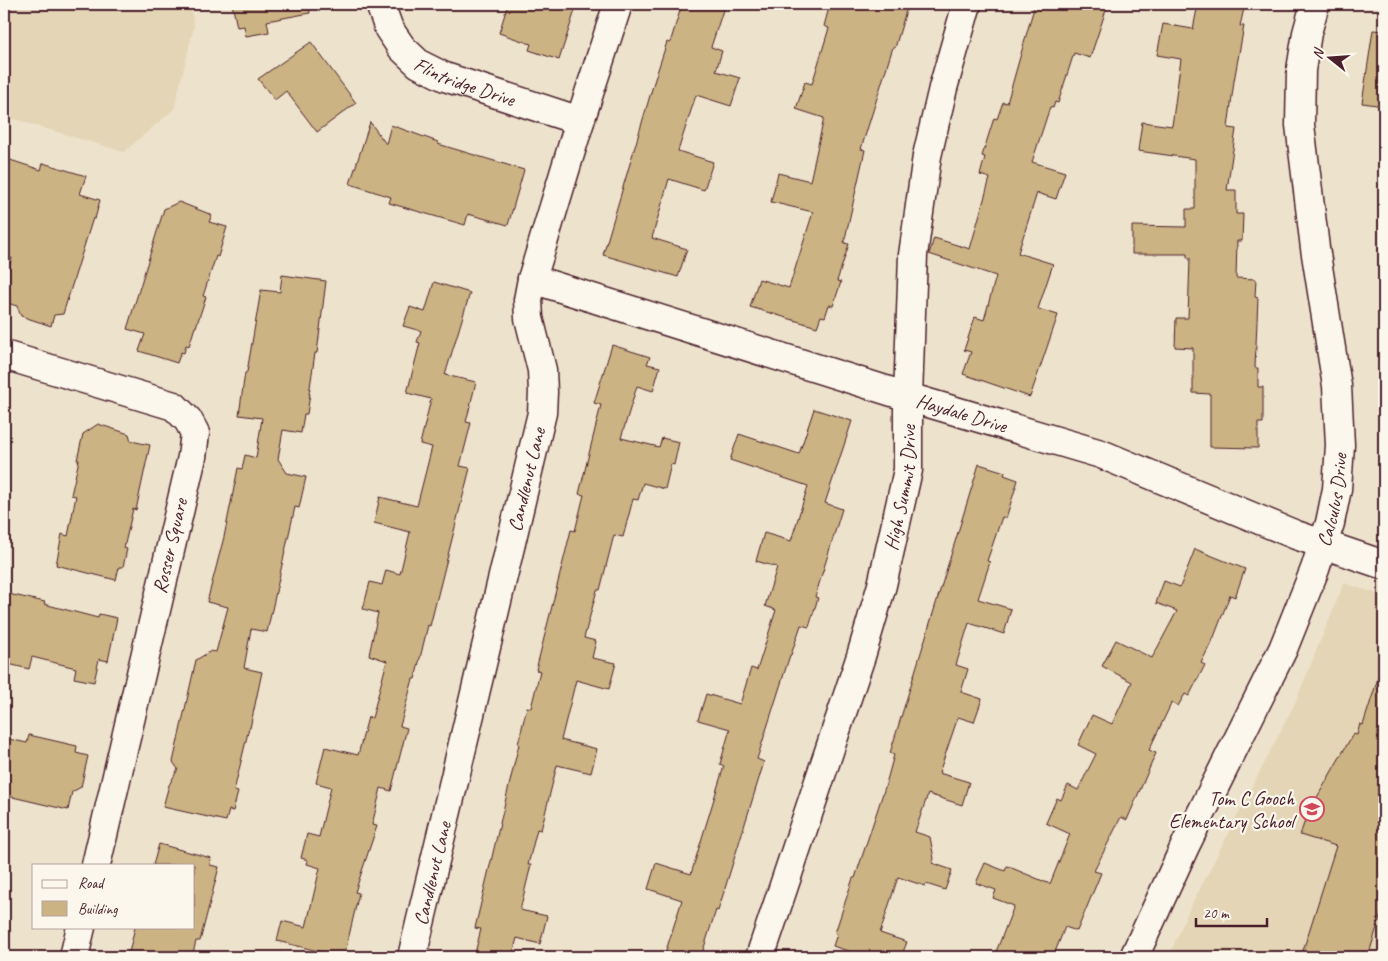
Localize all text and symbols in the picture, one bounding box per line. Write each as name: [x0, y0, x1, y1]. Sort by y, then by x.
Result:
north arrow: [1306, 32, 1356, 82]
text: N: [1309, 45, 1328, 61]
street label: Flintridge Drive: [410, 51, 519, 112]
street label: Haydale Drive: [913, 388, 1011, 438]
street label: High Summit Drive: [878, 423, 921, 553]
street label: Candlenut Lane: [502, 424, 551, 534]
street label: Calculus Drive: [1311, 451, 1352, 550]
street label: Rosser Square: [147, 495, 193, 596]
place label: Tom C Gooch Elementary School: [1169, 786, 1298, 834]
school or university icon: Tom C Gooch Elementary School: [1299, 796, 1325, 822]
street label: Candlenut Lane: [408, 818, 457, 928]
legend: [32, 864, 195, 928]
text: Road: [78, 874, 105, 893]
scale bar: [1196, 896, 1267, 928]
text: Building: [78, 900, 118, 919]
text: 20 m: [1203, 904, 1230, 923]

